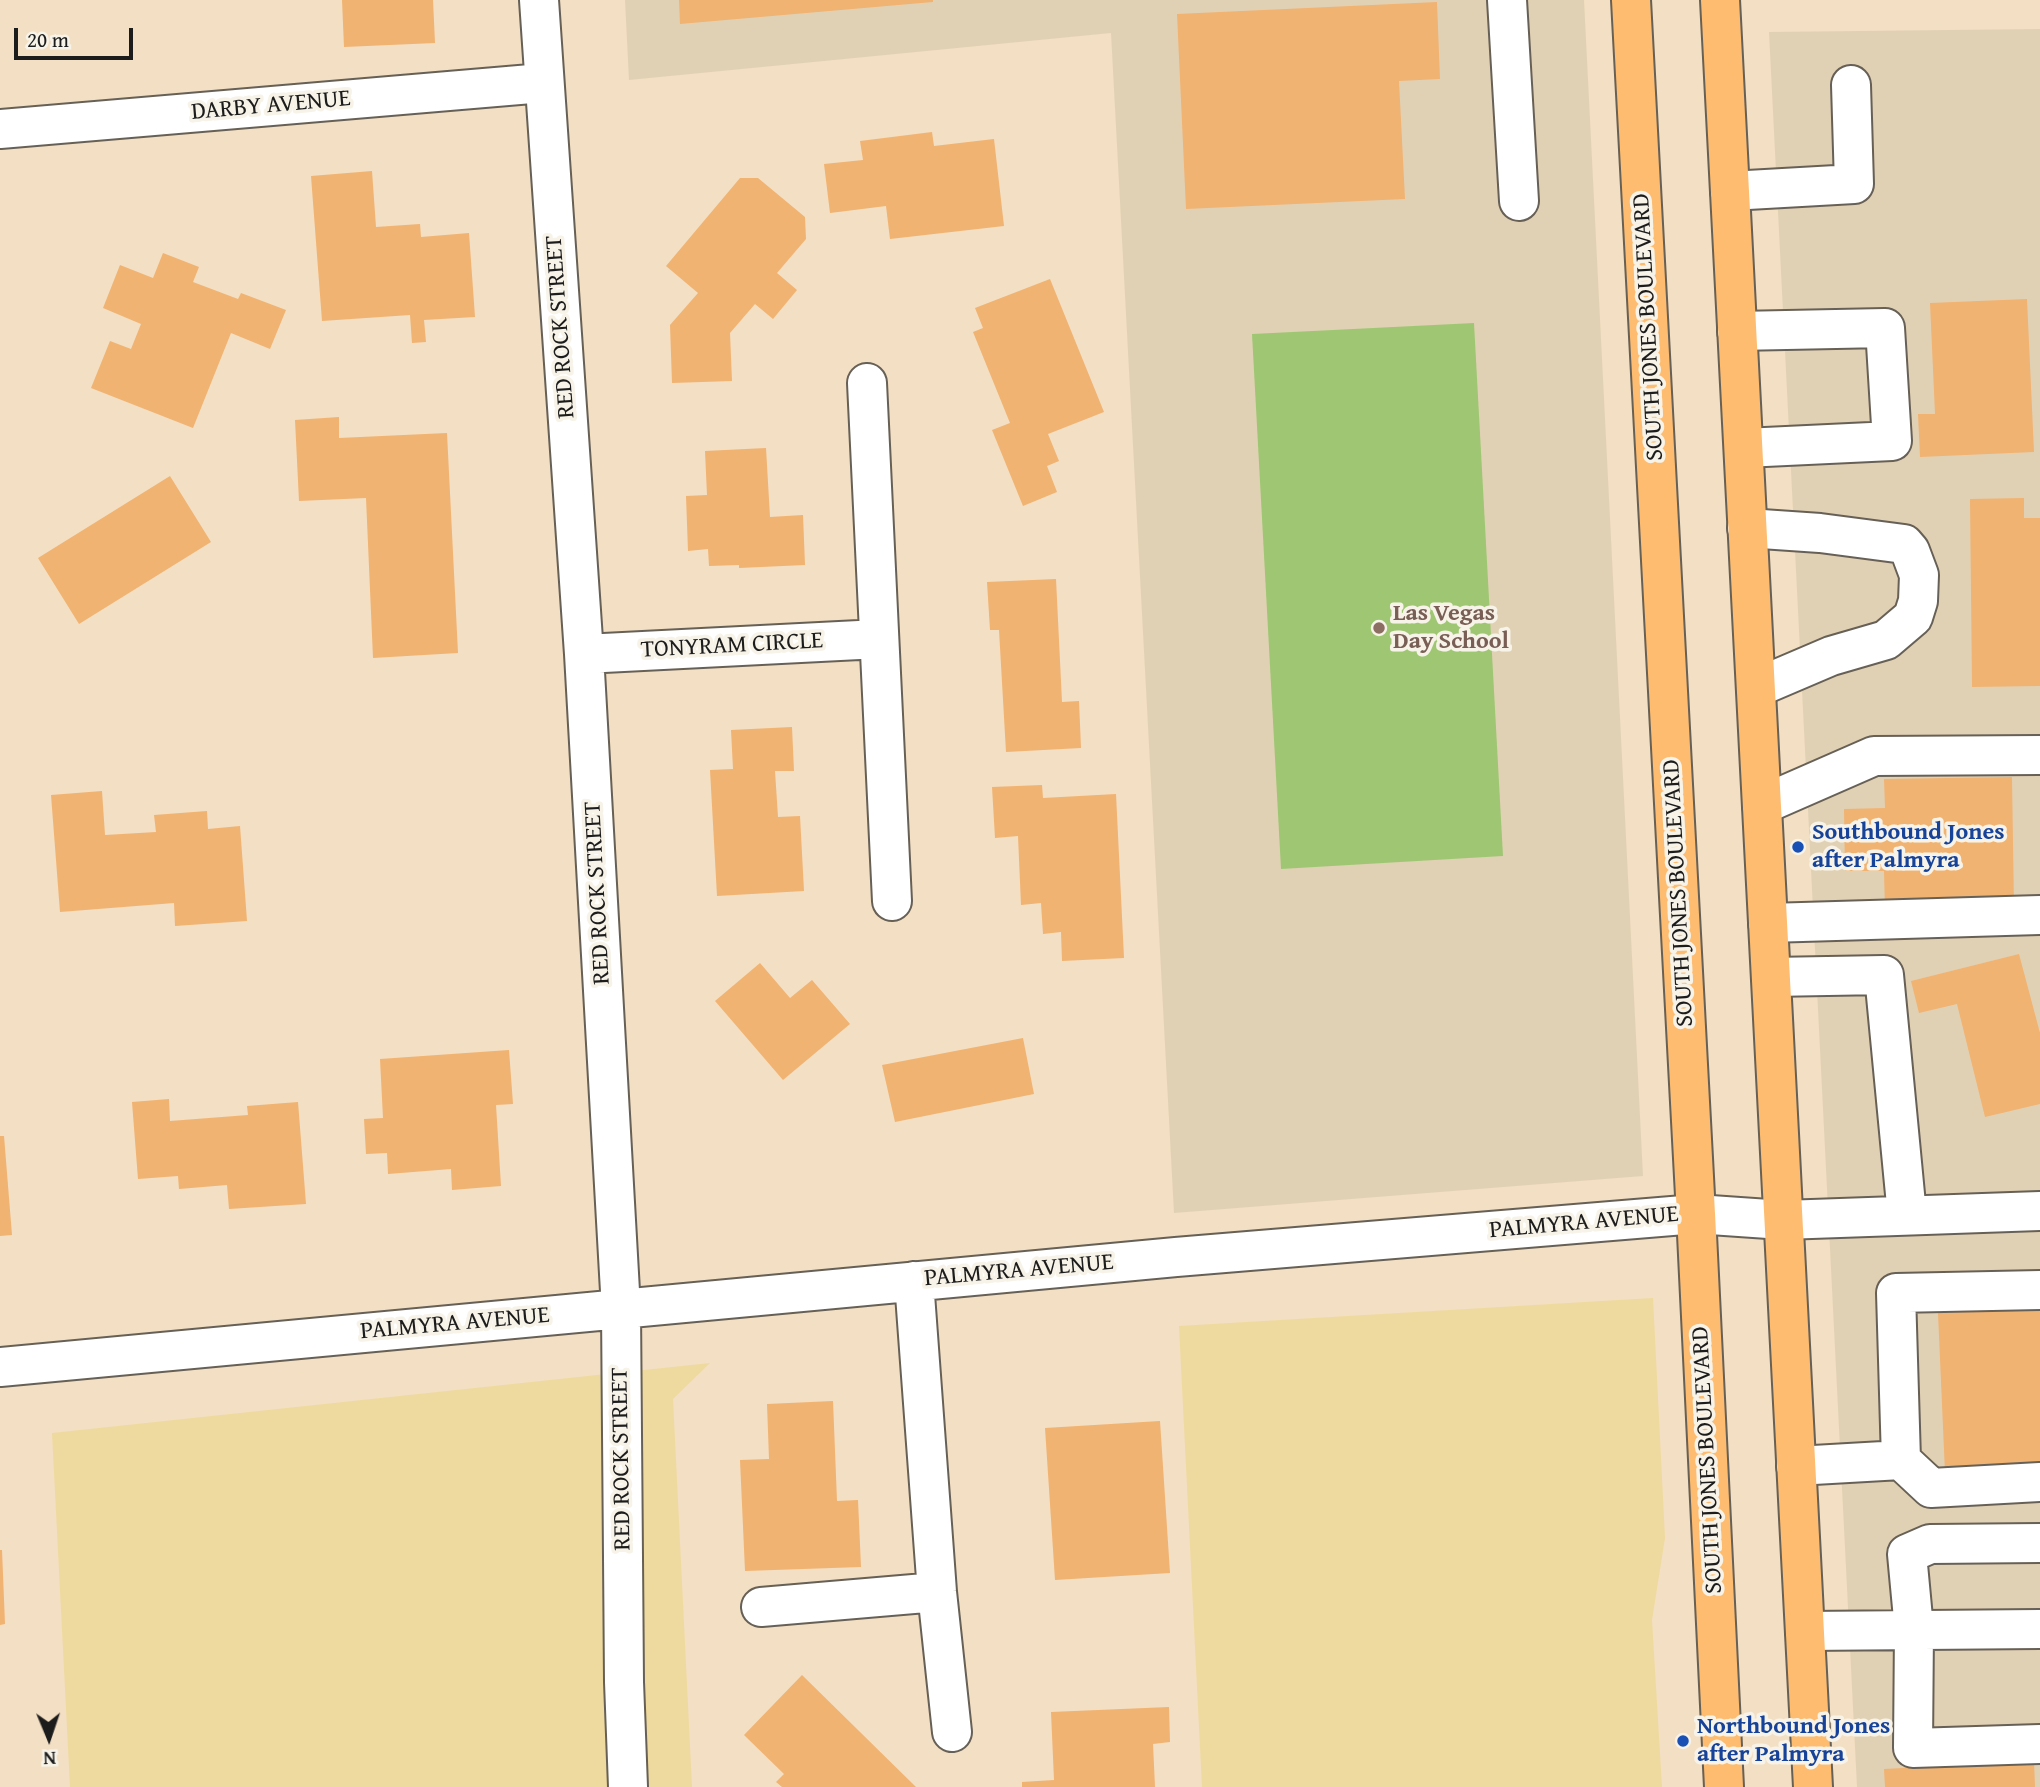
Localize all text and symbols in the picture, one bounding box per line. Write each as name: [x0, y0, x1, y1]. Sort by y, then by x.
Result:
scale bar: [18, 14, 136, 58]
text: 20 m: [27, 24, 69, 55]
street label: DARBY AVENUE: [190, 85, 352, 127]
street label: SOUTH JONES BOULEVARD: [1628, 192, 1670, 462]
street label: RED ROCK STREET: [540, 234, 582, 420]
place label: Las Vegas Day School: [1393, 600, 1509, 656]
marker: Las Vegas Day School: [1371, 620, 1387, 636]
street label: TONYRAM CIRCLE: [640, 627, 824, 665]
street label: SOUTH JONES BOULEVARD: [1658, 758, 1700, 1028]
street label: RED ROCK STREET: [579, 801, 617, 985]
place label: Southbound Jones after Palmyra: [1812, 819, 2005, 875]
marker: Southbound Jones after Palmyra: [1790, 839, 1806, 855]
street label: PALMYRA AVENUE: [1488, 1200, 1680, 1246]
street label: PALMYRA AVENUE: [923, 1248, 1115, 1294]
street label: PALMYRA AVENUE: [359, 1301, 551, 1347]
street label: SOUTH JONES BOULEVARD: [1687, 1325, 1729, 1595]
street label: RED ROCK STREET: [606, 1367, 638, 1551]
north arrow: [14, 1703, 84, 1773]
place label: Northbound Jones after Palmyra: [1697, 1713, 1890, 1769]
marker: Northbound Jones after Palmyra: [1675, 1733, 1691, 1749]
text: N: [43, 1745, 57, 1773]

